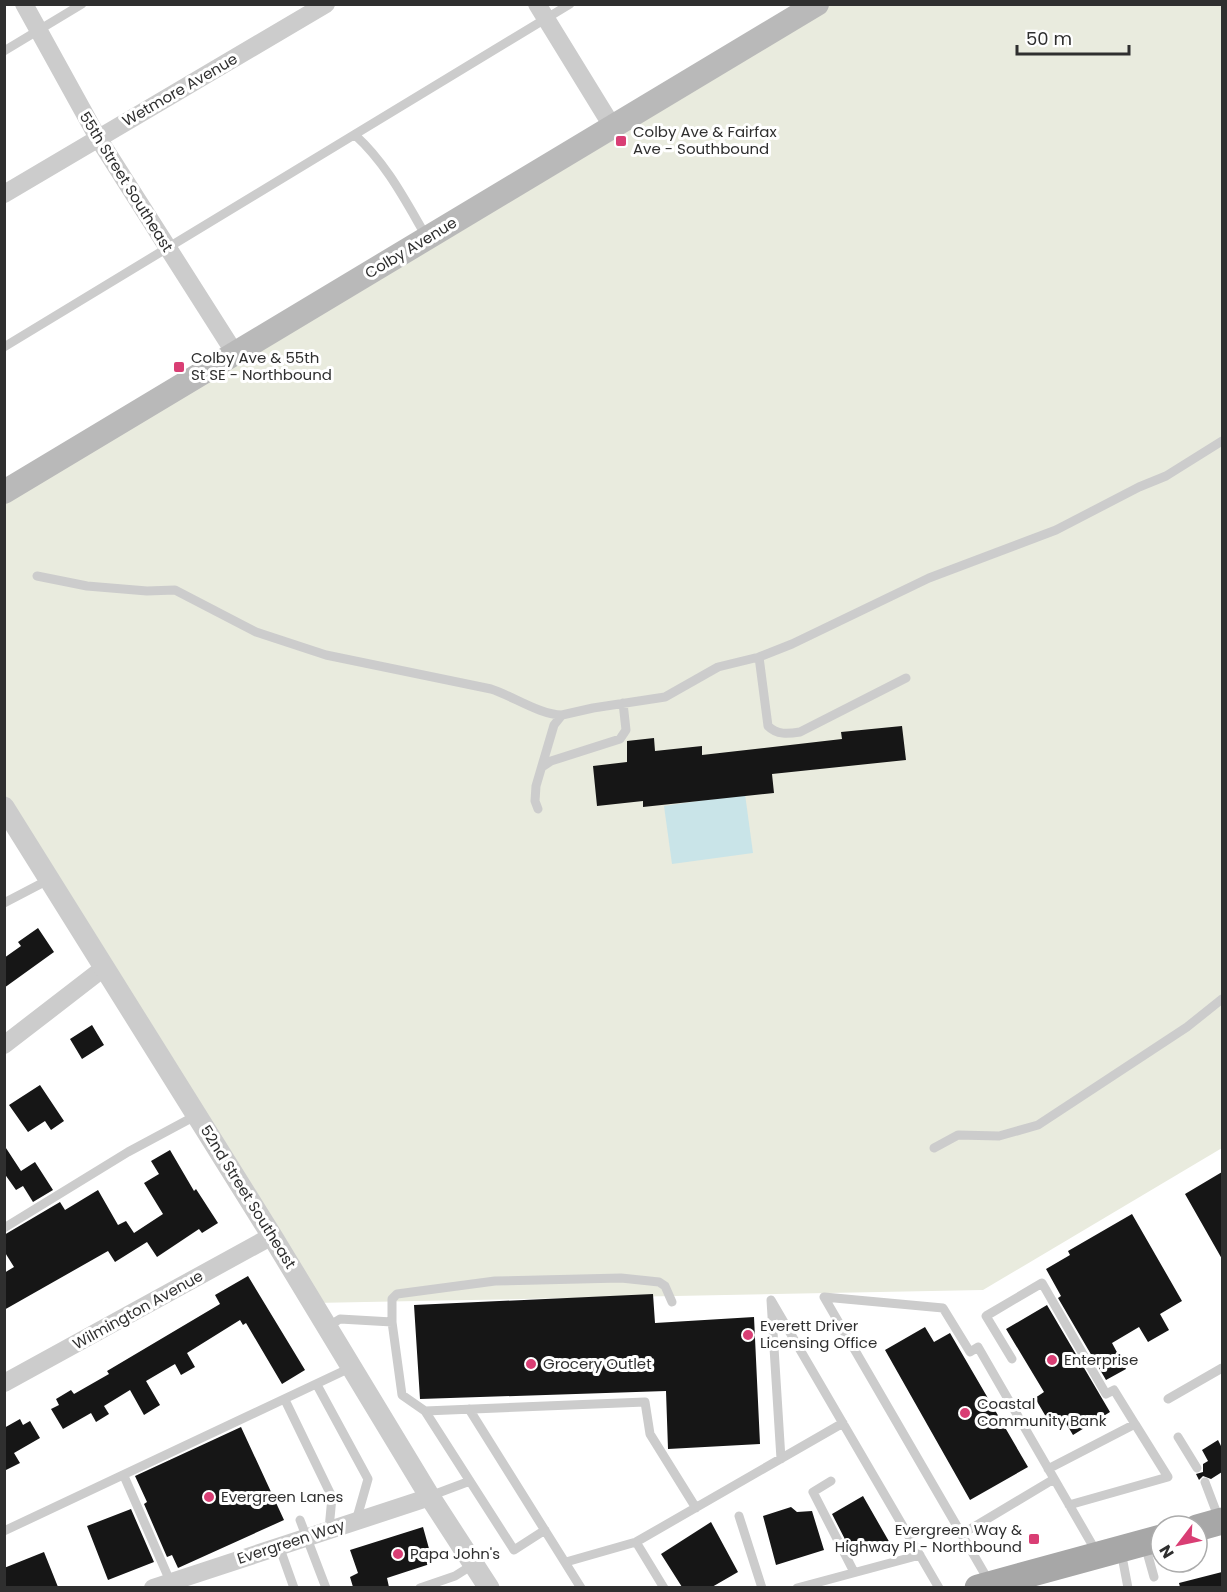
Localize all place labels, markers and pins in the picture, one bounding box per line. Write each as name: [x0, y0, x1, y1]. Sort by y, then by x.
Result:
place label: Colby Ave & Fairfax Ave - Southbound: [633, 121, 777, 159]
marker: Colby Ave & Fairfax Ave - Southbound: [614, 134, 628, 148]
place label: Colby Ave & 55th St SE - Northbound: [191, 347, 332, 385]
marker: Colby Ave & 55th St SE - Northbound: [172, 360, 186, 374]
place label: Everett Driver Licensing Office: [760, 1315, 877, 1353]
marker: Everett Driver Licensing Office: [741, 1328, 755, 1342]
place label: Enterprise: [1064, 1349, 1138, 1370]
place label: Grocery Outlet: [543, 1353, 652, 1374]
marker: Enterprise: [1045, 1353, 1059, 1367]
marker: Grocery Outlet: [524, 1357, 538, 1371]
place label: Coastal Community Bank: [977, 1393, 1107, 1431]
marker: Coastal Community Bank: [958, 1406, 972, 1420]
place label: Evergreen Lanes: [221, 1486, 343, 1507]
marker: Evergreen Lanes: [202, 1490, 216, 1504]
place label: Evergreen Way & Highway Pl - Northbound: [835, 1519, 1022, 1557]
marker: Evergreen Way & Highway Pl - Northbound: [1027, 1532, 1041, 1546]
place label: Papa John's: [410, 1543, 500, 1564]
marker: Papa John's: [391, 1547, 405, 1561]

